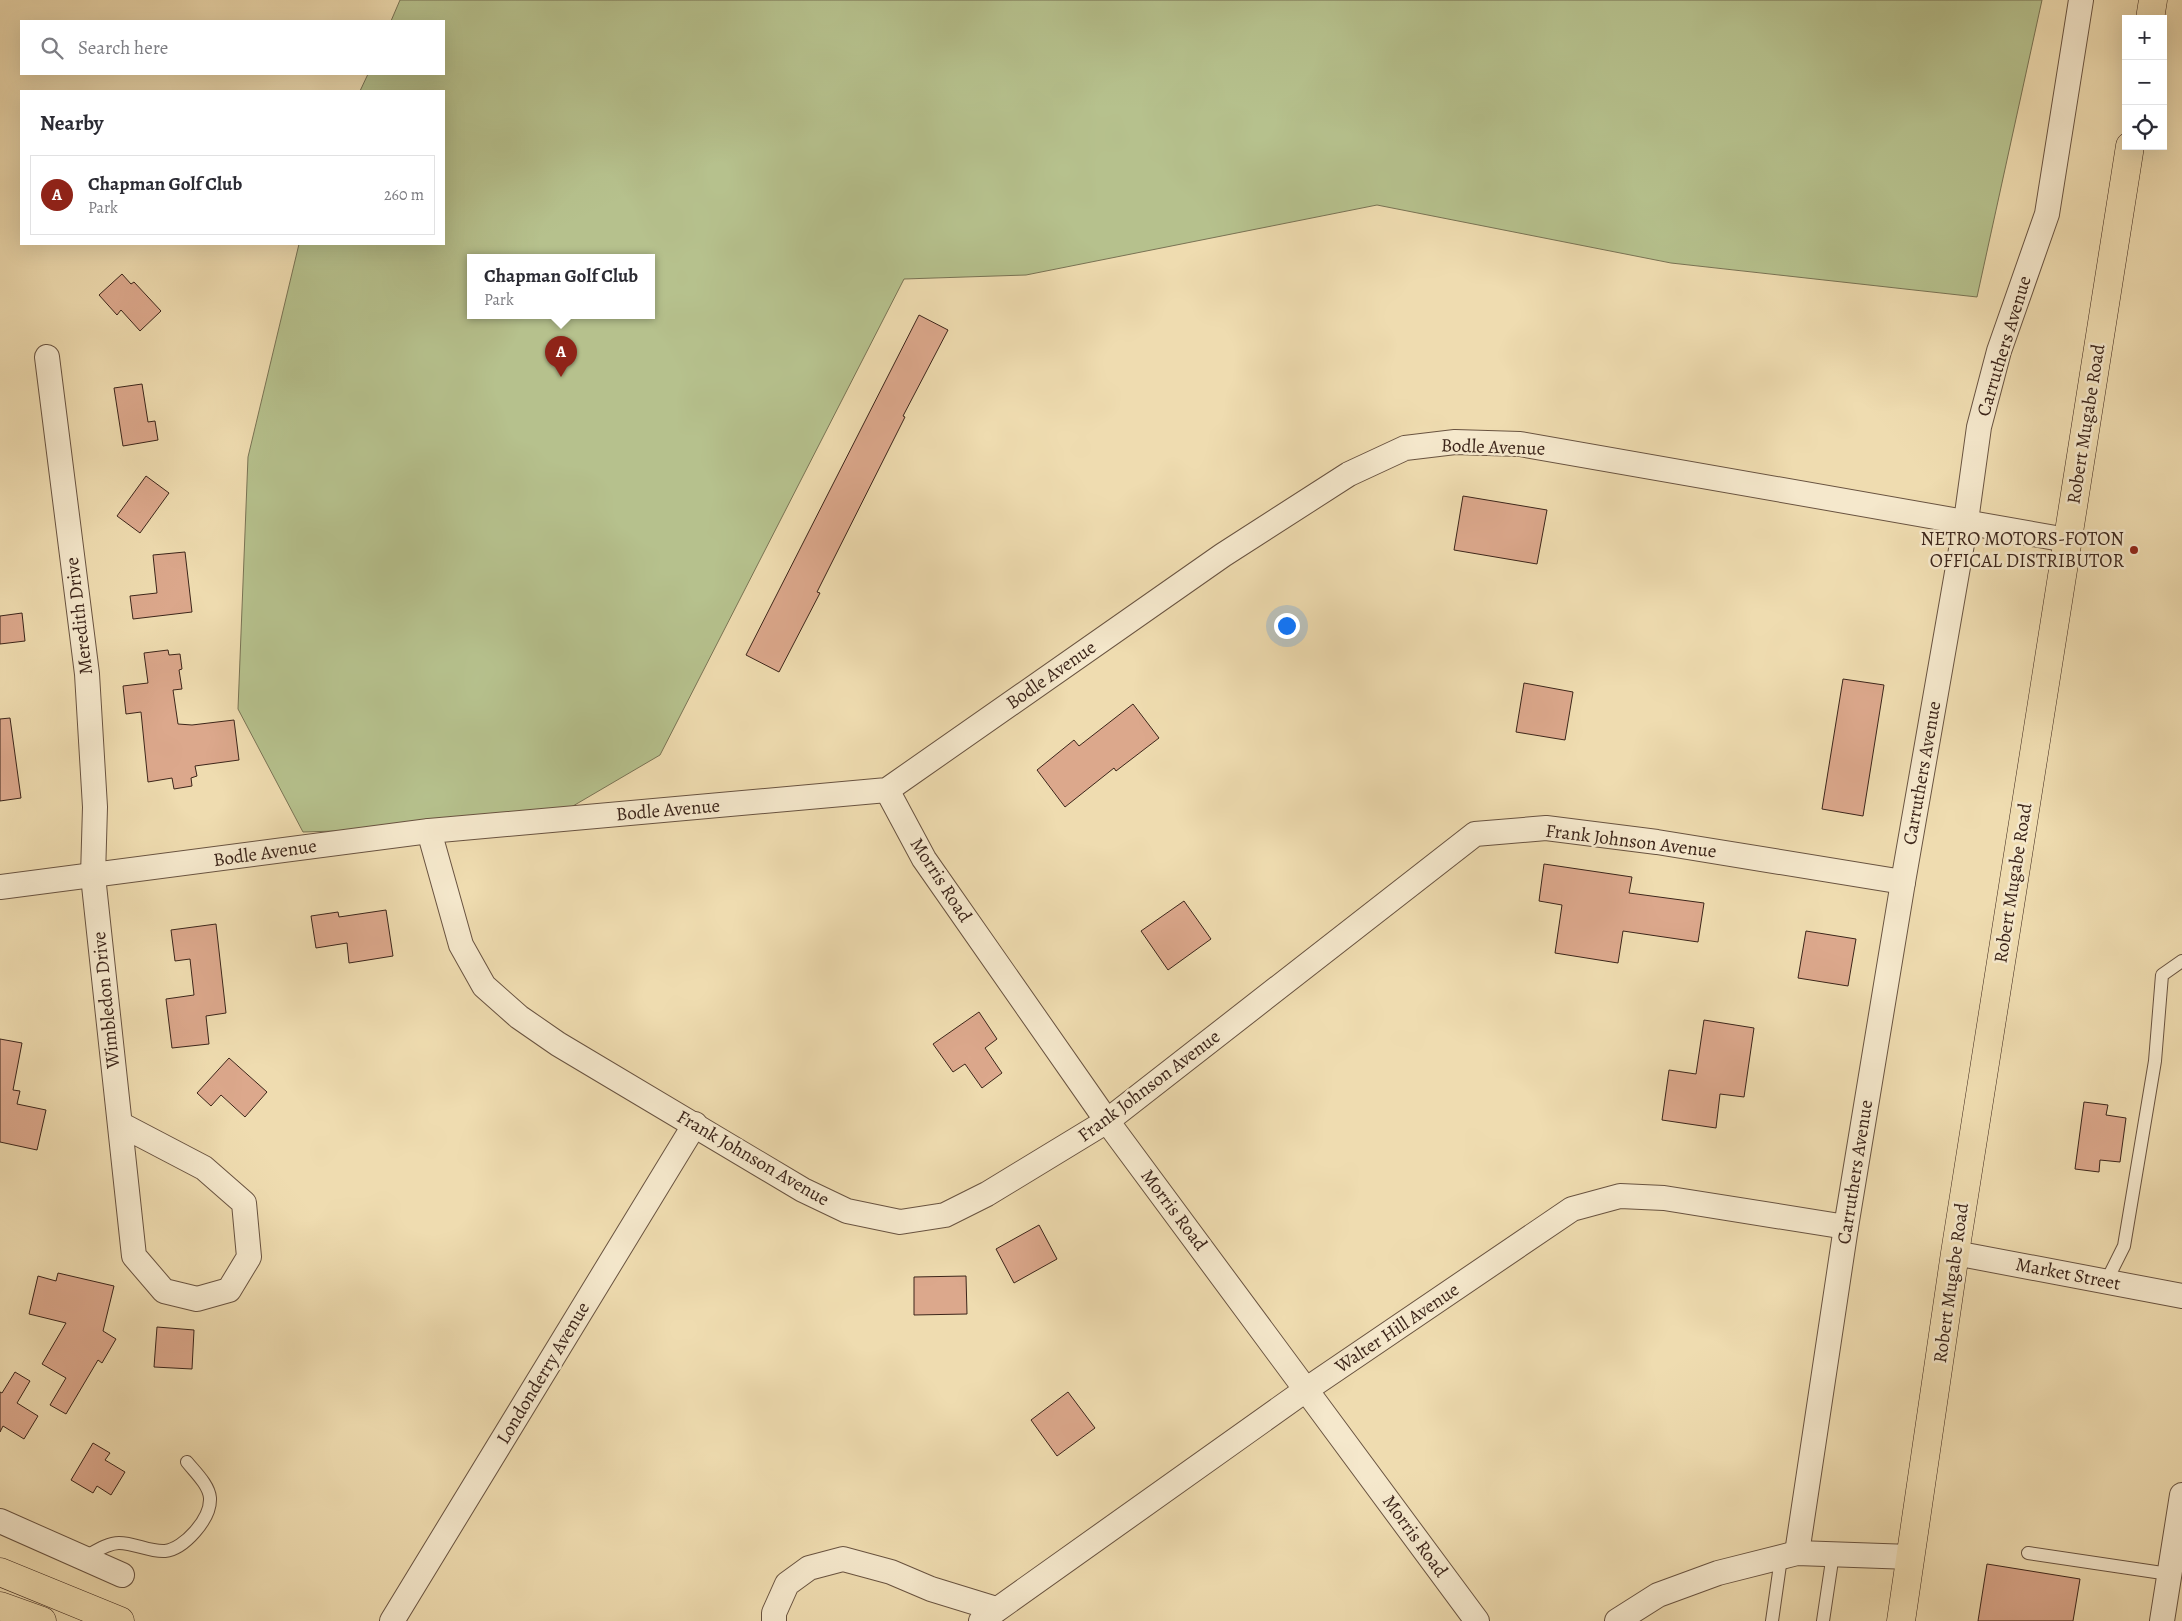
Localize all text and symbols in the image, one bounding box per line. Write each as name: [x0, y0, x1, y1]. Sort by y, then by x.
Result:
map controls: [2122, 15, 2167, 150]
button: +: [2122, 15, 2167, 60]
search box: [20, 20, 445, 75]
icon: search: [38, 34, 66, 62]
text: Search here: [78, 35, 168, 61]
button: −: [2122, 60, 2167, 105]
button: locate: [2122, 105, 2167, 150]
text: Nearby: [40, 109, 103, 137]
text: Chapman Golf Club: [88, 171, 242, 197]
text: A: [52, 184, 62, 206]
text: 260 m: [384, 184, 424, 206]
text: Park: [88, 197, 118, 219]
popup: [467, 254, 655, 319]
text: Chapman Golf Club: [484, 263, 638, 289]
street label: Carruthers Avenue: [1970, 272, 2038, 420]
text: Park: [484, 289, 514, 311]
pin: A: [545, 336, 577, 377]
street label: Robert Mugabe Road: [2061, 341, 2112, 506]
street label: Bodle Avenue: [1440, 432, 1546, 462]
place label: NETRO MOTORS-FOTON OFFICAL DISTRIBUTOR: [1921, 526, 2124, 574]
marker: NETRO MOTORS-FOTON OFFICAL DISTRIBUTOR: [2128, 544, 2140, 556]
street label: Meredith Drive: [59, 556, 99, 676]
your location: [1274, 613, 1300, 639]
street label: Bodle Avenue: [1001, 634, 1101, 716]
street label: Carruthers Avenue: [1897, 699, 1947, 847]
street label: Bodle Avenue: [615, 793, 721, 827]
street label: Robert Mugabe Road: [1988, 800, 2039, 965]
street label: Frank Johnson Avenue: [1544, 818, 1718, 864]
street label: Bodle Avenue: [212, 833, 318, 873]
street label: Morris Road: [904, 833, 978, 928]
street label: Wimbledon Drive: [86, 930, 126, 1071]
street label: Frank Johnson Avenue: [1072, 1024, 1226, 1148]
street label: Carruthers Avenue: [1831, 1098, 1879, 1246]
street label: Frank Johnson Avenue: [672, 1104, 834, 1212]
street label: Morris Road: [1135, 1164, 1214, 1257]
street label: Robert Mugabe Road: [1927, 1200, 1975, 1365]
street label: Market Street: [2013, 1251, 2123, 1297]
street label: Walter Hill Avenue: [1329, 1277, 1464, 1380]
street label: Londonderry Avenue: [490, 1297, 596, 1449]
street label: Morris Road: [1376, 1490, 1454, 1583]

